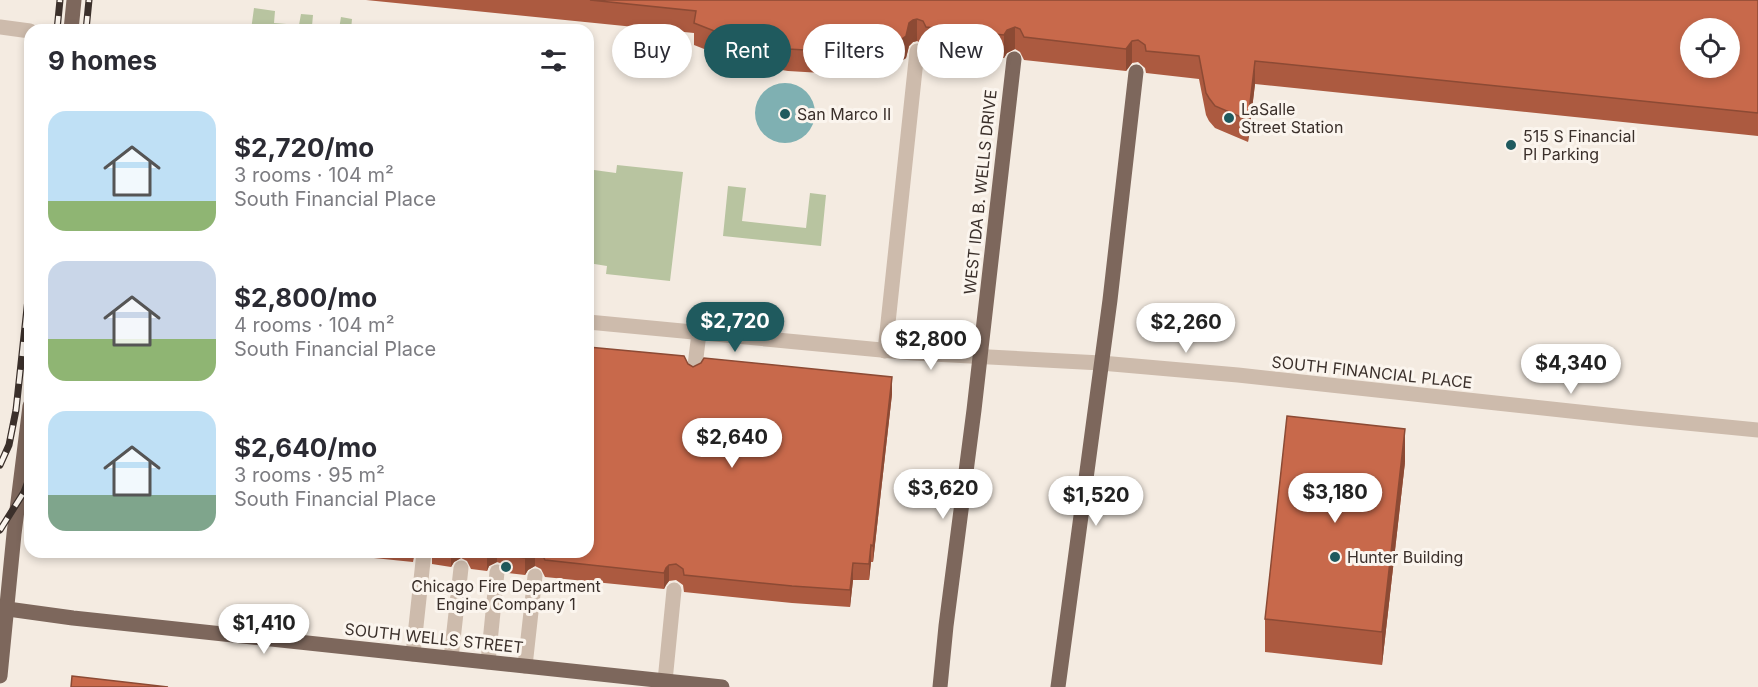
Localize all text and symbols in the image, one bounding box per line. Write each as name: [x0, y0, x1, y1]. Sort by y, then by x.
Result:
map controls: [1680, 18, 1740, 78]
button: locate: [1680, 18, 1740, 78]
chip: Buy: [612, 24, 692, 78]
chip: Rent: [704, 24, 791, 78]
chip: Filters: [803, 24, 905, 78]
chip: New: [917, 24, 1004, 78]
icon: filters: [537, 44, 570, 77]
text: 9 homes: [48, 45, 157, 76]
street label: WEST IDA B. WELLS DRIVE: [959, 89, 1001, 295]
place label: LaSalle Street Station: [1241, 99, 1343, 137]
place label: San Marco II: [797, 104, 891, 124]
marker: San Marco II: [778, 107, 792, 121]
marker: LaSalle Street Station: [1222, 111, 1236, 125]
place label: 515 S Financial Pl Parking: [1523, 126, 1635, 164]
text: $2,720/mo: [234, 132, 374, 163]
icon: home: [96, 135, 168, 207]
marker: 515 S Financial Pl Parking: [1504, 138, 1518, 152]
text: 3 rooms · 104 m²: [234, 163, 394, 187]
text: South Financial Place: [234, 187, 436, 211]
text: $2,800/mo: [234, 282, 377, 313]
icon: home: [96, 285, 168, 357]
pin: $2,720: [686, 302, 784, 353]
pin: $2,260: [1137, 303, 1235, 354]
text: $2,720: [700, 309, 770, 333]
text: $2,260: [1150, 310, 1222, 334]
text: 4 rooms · 104 m²: [234, 313, 394, 337]
pin: $2,800: [882, 320, 980, 371]
text: $2,800: [895, 327, 967, 351]
text: South Financial Place: [234, 337, 436, 361]
pin: $4,340: [1522, 344, 1620, 395]
text: $4,340: [1535, 351, 1607, 375]
street label: SOUTH FINANCIAL PLACE: [1271, 352, 1473, 392]
pin: $2,640: [683, 418, 781, 469]
text: $2,640: [696, 425, 768, 449]
text: $2,640/mo: [234, 432, 377, 463]
icon: home: [96, 435, 168, 507]
text: 3 rooms · 95 m²: [234, 463, 385, 487]
pin: $3,620: [894, 469, 992, 520]
pin: $3,180: [1286, 473, 1384, 524]
text: $3,620: [908, 476, 978, 500]
pin: $1,520: [1047, 476, 1145, 527]
text: $3,180: [1302, 480, 1368, 504]
text: $1,520: [1062, 483, 1130, 507]
text: South Financial Place: [234, 487, 436, 511]
place label: Hunter Building: [1347, 547, 1463, 567]
marker: Hunter Building: [1328, 550, 1342, 564]
marker: Chicago Fire Department Engine Company 1: [499, 560, 513, 574]
place label: Chicago Fire Department Engine Company 1: [411, 576, 601, 614]
pin: $1,410: [215, 604, 313, 655]
text: $1,410: [232, 611, 296, 635]
street label: SOUTH WELLS STREET: [344, 619, 524, 657]

